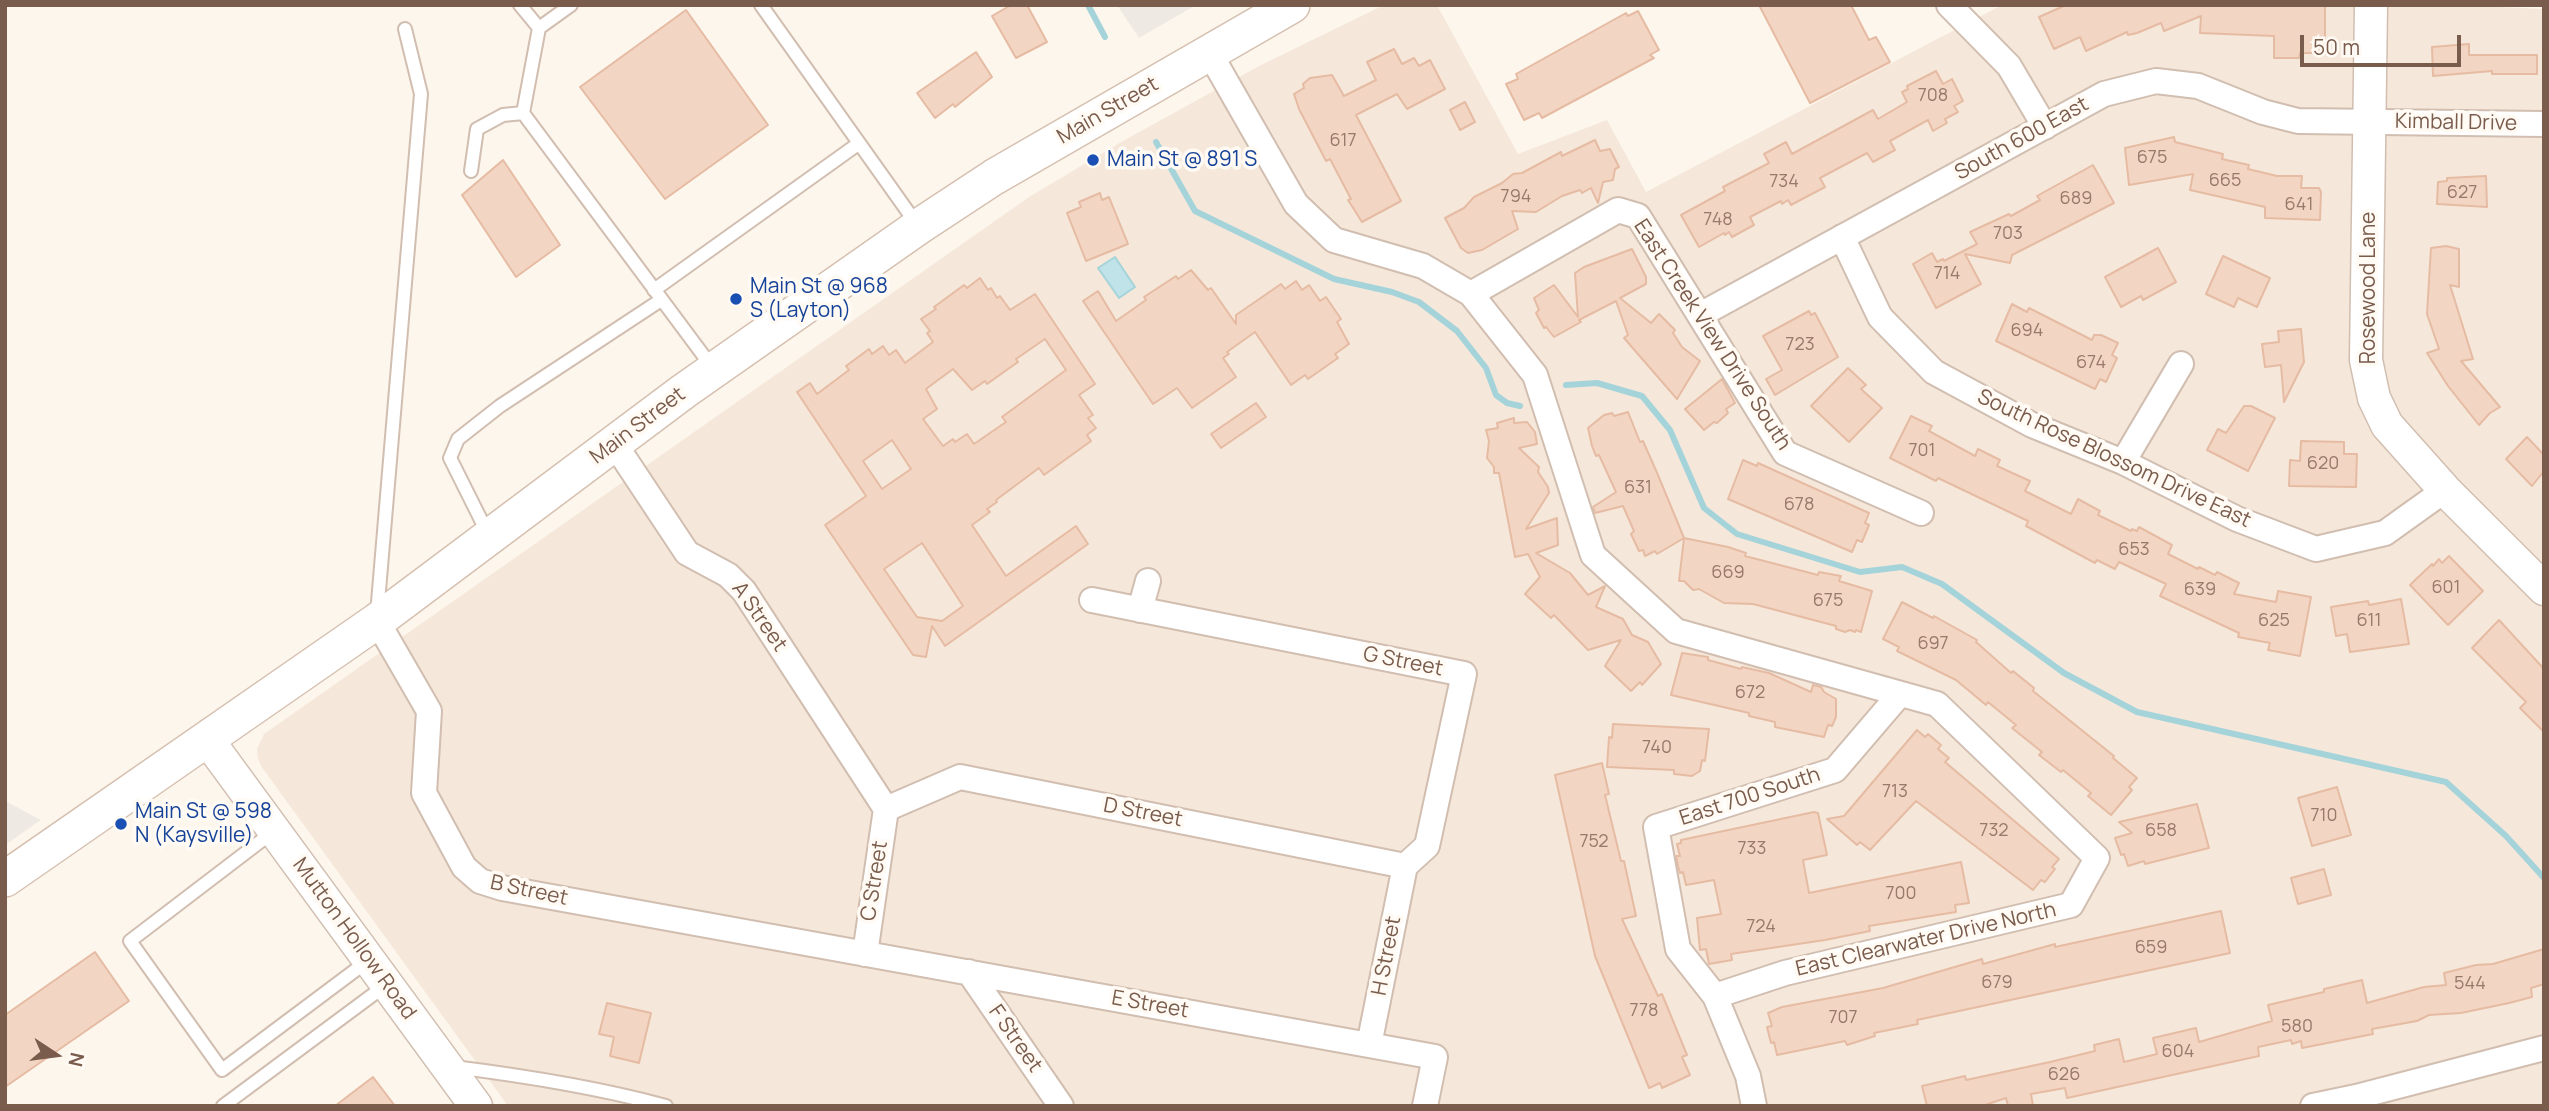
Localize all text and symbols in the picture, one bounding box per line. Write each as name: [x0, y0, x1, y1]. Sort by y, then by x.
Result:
scale bar: [2304, 21, 2465, 65]
text: 50 m: [2313, 33, 2360, 61]
street label: Main Street: [1053, 72, 1163, 150]
house number: 708: [1918, 85, 1948, 107]
street label: South 600 East: [1951, 92, 2093, 186]
street label: Kimball Drive: [2395, 109, 2517, 137]
house number: 617: [1330, 130, 1356, 152]
place label: Main St @ 891 S: [1107, 147, 1257, 173]
house number: 675: [2137, 147, 2167, 169]
marker: Main St @ 891 S: [1085, 152, 1101, 168]
house number: 665: [2209, 170, 2241, 192]
house number: 734: [1769, 171, 1799, 193]
house number: 627: [2447, 182, 2477, 204]
house number: 794: [1501, 186, 1531, 208]
house number: 689: [2060, 188, 2092, 210]
house number: 641: [2285, 194, 2313, 216]
house number: 748: [1703, 209, 1733, 231]
street label: Rosewood Lane: [2356, 212, 2382, 364]
street label: East Creek View Drive South: [1628, 215, 1796, 455]
house number: 703: [1993, 223, 2023, 245]
house number: 714: [1934, 263, 1960, 285]
place label: Main St @ 968 S (Layton): [750, 274, 888, 324]
marker: Main St @ 968 S (Layton): [728, 291, 744, 307]
house number: 694: [2011, 320, 2043, 342]
house number: 723: [1785, 334, 1815, 356]
house number: 674: [2076, 352, 2106, 374]
street label: Main Street: [585, 382, 691, 470]
street label: South Rose Blossom Drive East: [1973, 384, 2255, 534]
house number: 701: [1908, 440, 1936, 462]
house number: 620: [2307, 453, 2339, 475]
house number: 631: [1624, 477, 1652, 499]
house number: 678: [1784, 494, 1814, 516]
house number: 653: [2118, 539, 2150, 561]
house number: 669: [1711, 562, 1745, 584]
street label: A Street: [726, 577, 792, 657]
house number: 601: [2431, 577, 2461, 599]
house number: 639: [2184, 579, 2216, 601]
house number: 675: [1813, 590, 1843, 612]
house number: 625: [2258, 610, 2290, 632]
house number: 611: [2357, 610, 2381, 632]
house number: 697: [1918, 633, 1948, 655]
street label: G Street: [1361, 642, 1445, 682]
house number: 672: [1735, 682, 1765, 704]
house number: 740: [1642, 737, 1672, 759]
street label: East 700 South: [1677, 762, 1823, 832]
house number: 713: [1882, 781, 1908, 803]
street label: D Street: [1101, 793, 1185, 833]
place label: Main St @ 598 N (Kaysville): [135, 799, 272, 849]
house number: 710: [2310, 805, 2338, 827]
marker: Main St @ 598 N (Kaysville): [113, 816, 129, 832]
house number: 732: [1979, 820, 2009, 842]
house number: 658: [2145, 820, 2177, 842]
house number: 752: [1579, 831, 1609, 853]
house number: 733: [1738, 838, 1766, 860]
street label: C Street: [856, 839, 894, 923]
street label: Mutton Hollow Road: [287, 853, 421, 1025]
street label: B Street: [488, 870, 570, 912]
house number: 700: [1886, 883, 1916, 905]
street label: East Clearwater Drive North: [1793, 898, 2059, 982]
street label: H Street: [1367, 914, 1407, 998]
house number: 724: [1746, 916, 1776, 938]
house number: 659: [2135, 937, 2167, 959]
house number: 679: [1981, 972, 2013, 994]
house number: 544: [2454, 973, 2486, 995]
street label: E Street: [1109, 986, 1191, 1024]
street label: F Street: [983, 1000, 1047, 1078]
house number: 778: [1629, 1000, 1659, 1022]
house number: 707: [1828, 1007, 1858, 1029]
house number: 580: [2281, 1016, 2313, 1038]
north arrow: [21, 1020, 91, 1090]
house number: 604: [2162, 1041, 2194, 1063]
text: N: [62, 1050, 91, 1069]
house number: 626: [2048, 1064, 2080, 1086]

